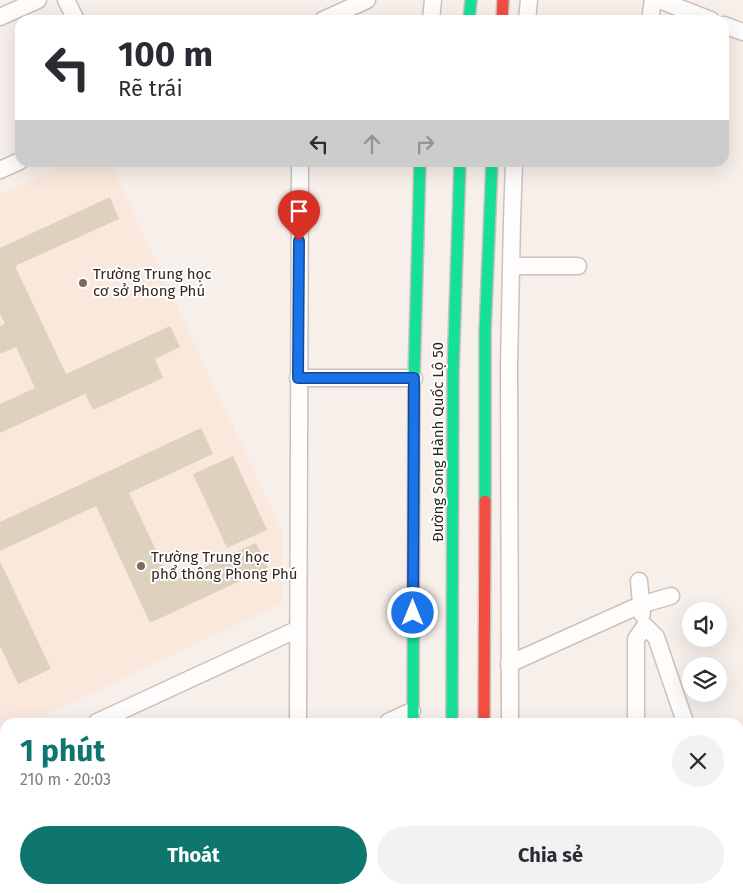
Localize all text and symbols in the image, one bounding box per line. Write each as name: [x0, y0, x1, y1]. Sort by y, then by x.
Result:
text: 100 m: [118, 33, 213, 75]
icon: left: [35, 35, 100, 100]
text: Rẽ trái: [118, 75, 183, 102]
icon: left: [305, 130, 333, 158]
icon: ahead: [358, 130, 386, 158]
icon: right: [411, 130, 439, 158]
pin: [278, 190, 320, 241]
icon: arrive: [285, 197, 313, 225]
place label: Trường Trung học cơ sở Phong Phú: [93, 265, 211, 300]
marker: Trường Trung học cơ sở Phong Phú: [77, 277, 89, 289]
street label: Đường Song Hành Quốc Lộ 50: [429, 342, 447, 542]
place label: Trường Trung học phổ thông Phong Phú: [151, 548, 297, 583]
marker: Trường Trung học phổ thông Phong Phú: [135, 560, 147, 572]
position arrow: [386, 586, 438, 638]
map controls: [682, 602, 727, 702]
button: sound: [682, 602, 727, 647]
button: layers: [682, 657, 727, 702]
text: 1 phút: [20, 733, 105, 769]
button: close: [672, 735, 724, 787]
text: 210 m · 20:03: [20, 770, 111, 789]
button: Thoát: [20, 826, 367, 884]
button: Chia sẻ: [377, 826, 724, 884]

